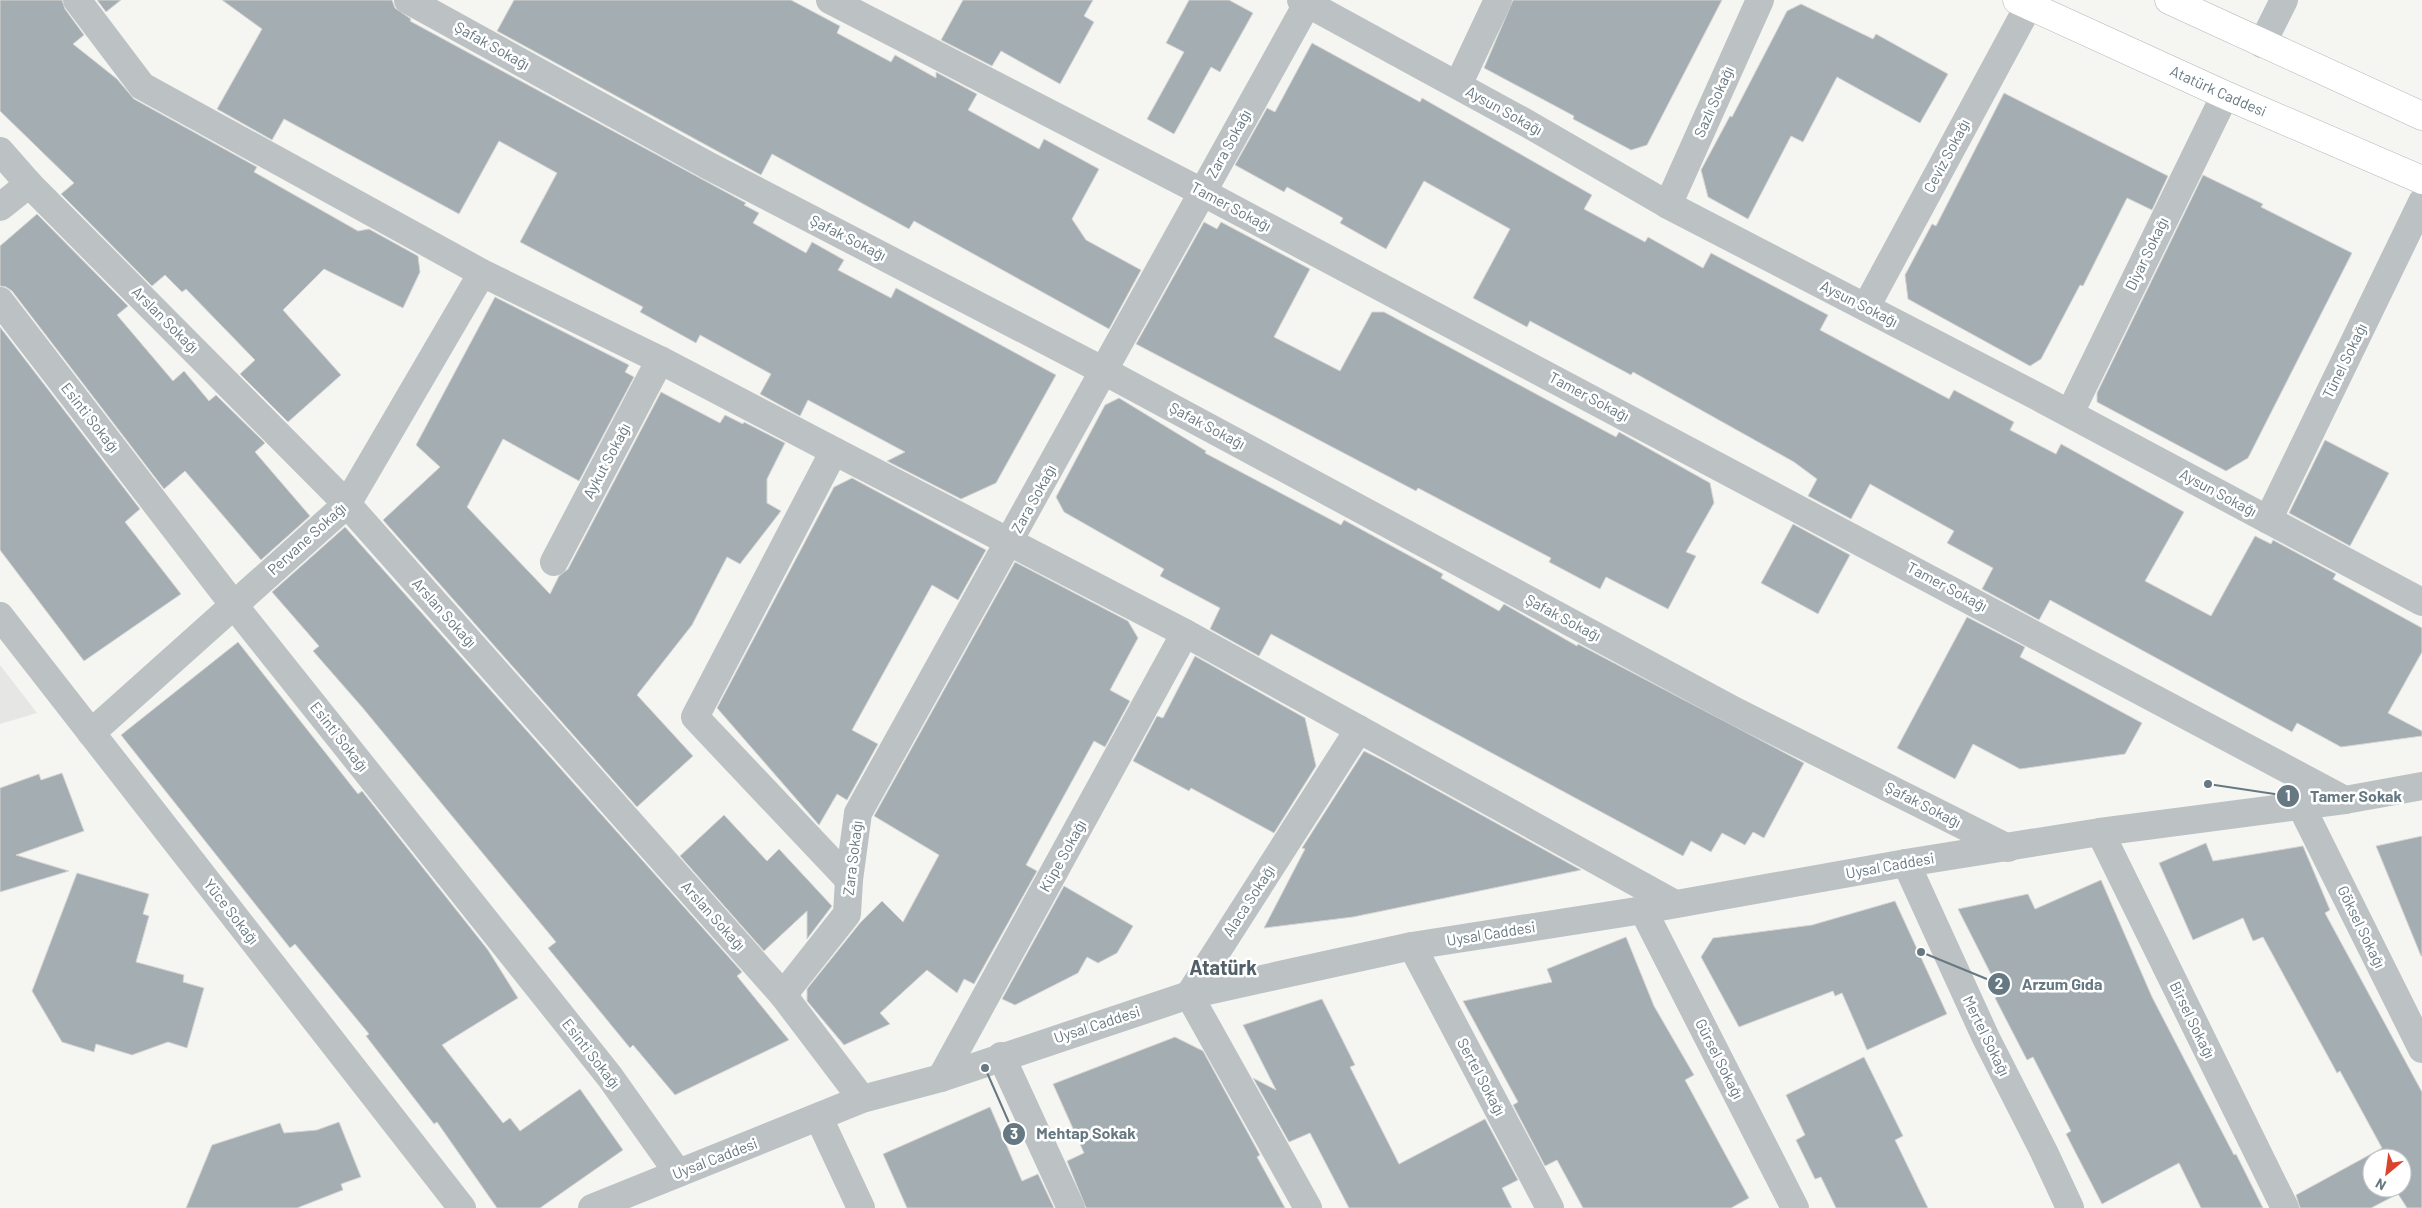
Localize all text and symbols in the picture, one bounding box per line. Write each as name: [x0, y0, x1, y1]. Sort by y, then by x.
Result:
street label: Şafak Sokağı: [452, 17, 533, 73]
street label: Atatürk Caddesi: [2168, 61, 2269, 120]
street label: Sazlı Sokağı: [1689, 63, 1737, 140]
street label: Aysun Sokağı: [1463, 82, 1546, 139]
street label: Zara Sokağı: [1202, 106, 1254, 181]
street label: Ceviz Sokağı: [1919, 116, 1973, 195]
street label: Tamer Sokağı: [1188, 178, 1275, 235]
street label: Şafak Sokağı: [807, 210, 889, 264]
street label: Diyar Sokağı: [2121, 214, 2172, 293]
street label: Aysun Sokağı: [1818, 276, 1901, 330]
street label: Arslan Sokağı: [129, 282, 203, 356]
street label: Tünel Sokağı: [2318, 320, 2370, 401]
street label: Tamer Sokağı: [1546, 368, 1633, 425]
street label: Esinti Sokağı: [58, 379, 124, 456]
street label: Şafak Sokağı: [1167, 398, 1248, 452]
street label: Aykut Sokağı: [579, 420, 634, 501]
street label: Zara Sokağı: [1007, 461, 1059, 536]
street label: Aysun Sokağı: [2177, 464, 2260, 520]
street label: Pervane Sokağı: [263, 498, 349, 578]
street label: Tamer Sokağı: [1904, 558, 1991, 615]
street label: Arslan Sokağı: [409, 574, 481, 651]
street label: Şafak Sokağı: [1523, 590, 1604, 644]
street label: Esinti Sokağı: [307, 698, 373, 775]
street label: Şafak Sokağı: [1882, 777, 1964, 831]
callout: Tamer Sokak: [2275, 781, 2412, 812]
text: 1: [2285, 786, 2291, 804]
text: Tamer Sokak: [2310, 786, 2403, 805]
street label: Küpe Sokağı: [1035, 816, 1089, 895]
street label: Zara Sokağı: [838, 819, 866, 896]
street label: Uysal Caddesi: [1844, 848, 1935, 882]
street label: Alaca Sokağı: [1218, 861, 1278, 940]
street label: Yüce Sokağı: [201, 875, 263, 948]
street label: Arslan Sokağı: [678, 877, 750, 954]
street label: Göksel Sokağı: [2334, 882, 2390, 971]
street label: Uysal Caddesi: [1445, 917, 1536, 949]
district label: Atatürk: [1189, 955, 1257, 979]
callout: Arzum Gıda: [1986, 969, 2112, 1000]
text: 2: [1995, 974, 2003, 992]
text: Arzum Gıda: [2022, 974, 2102, 993]
street label: Birsel Sokağı: [2167, 978, 2219, 1061]
street label: Mertel Sokağı: [1960, 992, 2014, 1079]
street label: Uysal Caddesi: [1051, 1002, 1142, 1046]
street label: Esinti Sokağı: [559, 1015, 625, 1092]
street label: Gürsel Sokağı: [1692, 1015, 1748, 1102]
street label: Sertel Sokağı: [1454, 1035, 1510, 1118]
callout: Mehtap Sokak: [1002, 1118, 1146, 1149]
text: Mehtap Sokak: [1036, 1123, 1136, 1142]
text: 3: [1010, 1124, 1018, 1142]
street label: Uysal Caddesi: [670, 1134, 760, 1182]
north arrow: [2362, 1148, 2412, 1198]
text: N: [2372, 1175, 2389, 1194]

